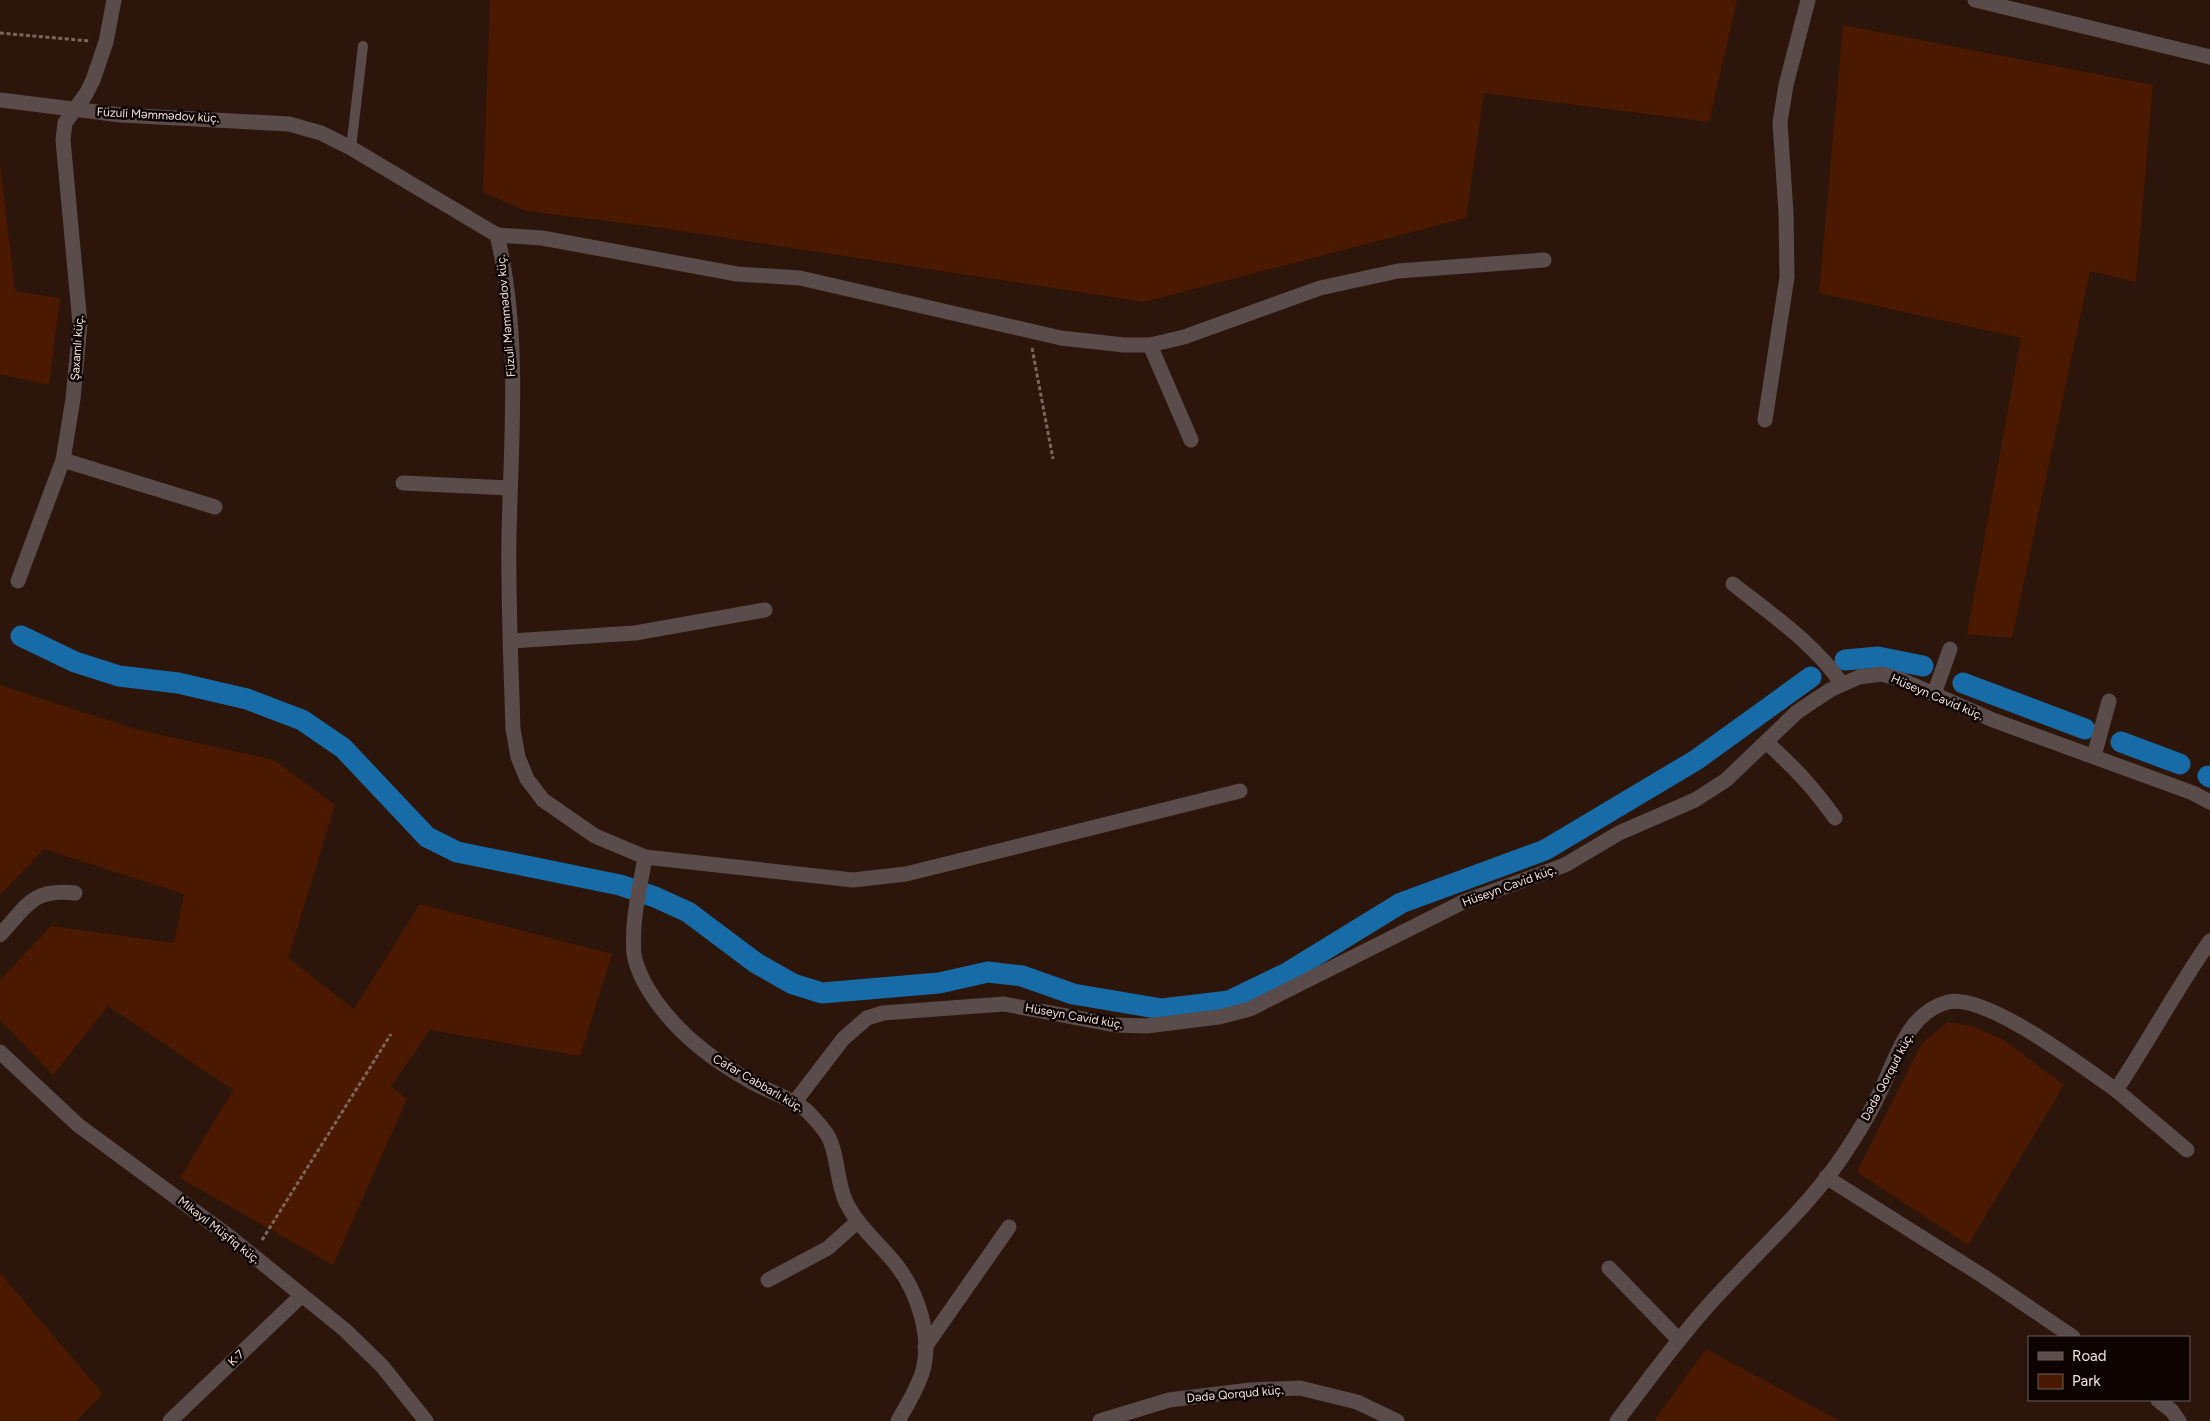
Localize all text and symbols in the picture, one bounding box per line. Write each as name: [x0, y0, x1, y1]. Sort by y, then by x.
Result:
street label: Füzuli Məmmədov küç.: [96, 105, 220, 125]
street label: Füzuli Məmmədov küç.: [494, 254, 518, 378]
street label: Şaxamlı küç.: [68, 315, 86, 381]
street label: Hüseyn Cavid küç.: [1889, 671, 1985, 723]
street label: Hüseyn Cavid küç.: [1460, 863, 1558, 909]
street label: Hüseyn Cavid küç.: [1024, 1001, 1124, 1031]
street label: Dədə Qorqud küç.: [1858, 1031, 1916, 1123]
street label: Cəfər Cabbarlı küç.: [710, 1051, 806, 1115]
street label: Mikayıl Müşfiq küç.: [175, 1194, 263, 1266]
legend: [2028, 1336, 2190, 1401]
street label: K 7: [225, 1347, 247, 1369]
text: Road: [2072, 1347, 2107, 1365]
text: Park: [2072, 1372, 2101, 1390]
street label: Dədə Qorqud küç.: [1186, 1383, 1284, 1405]

